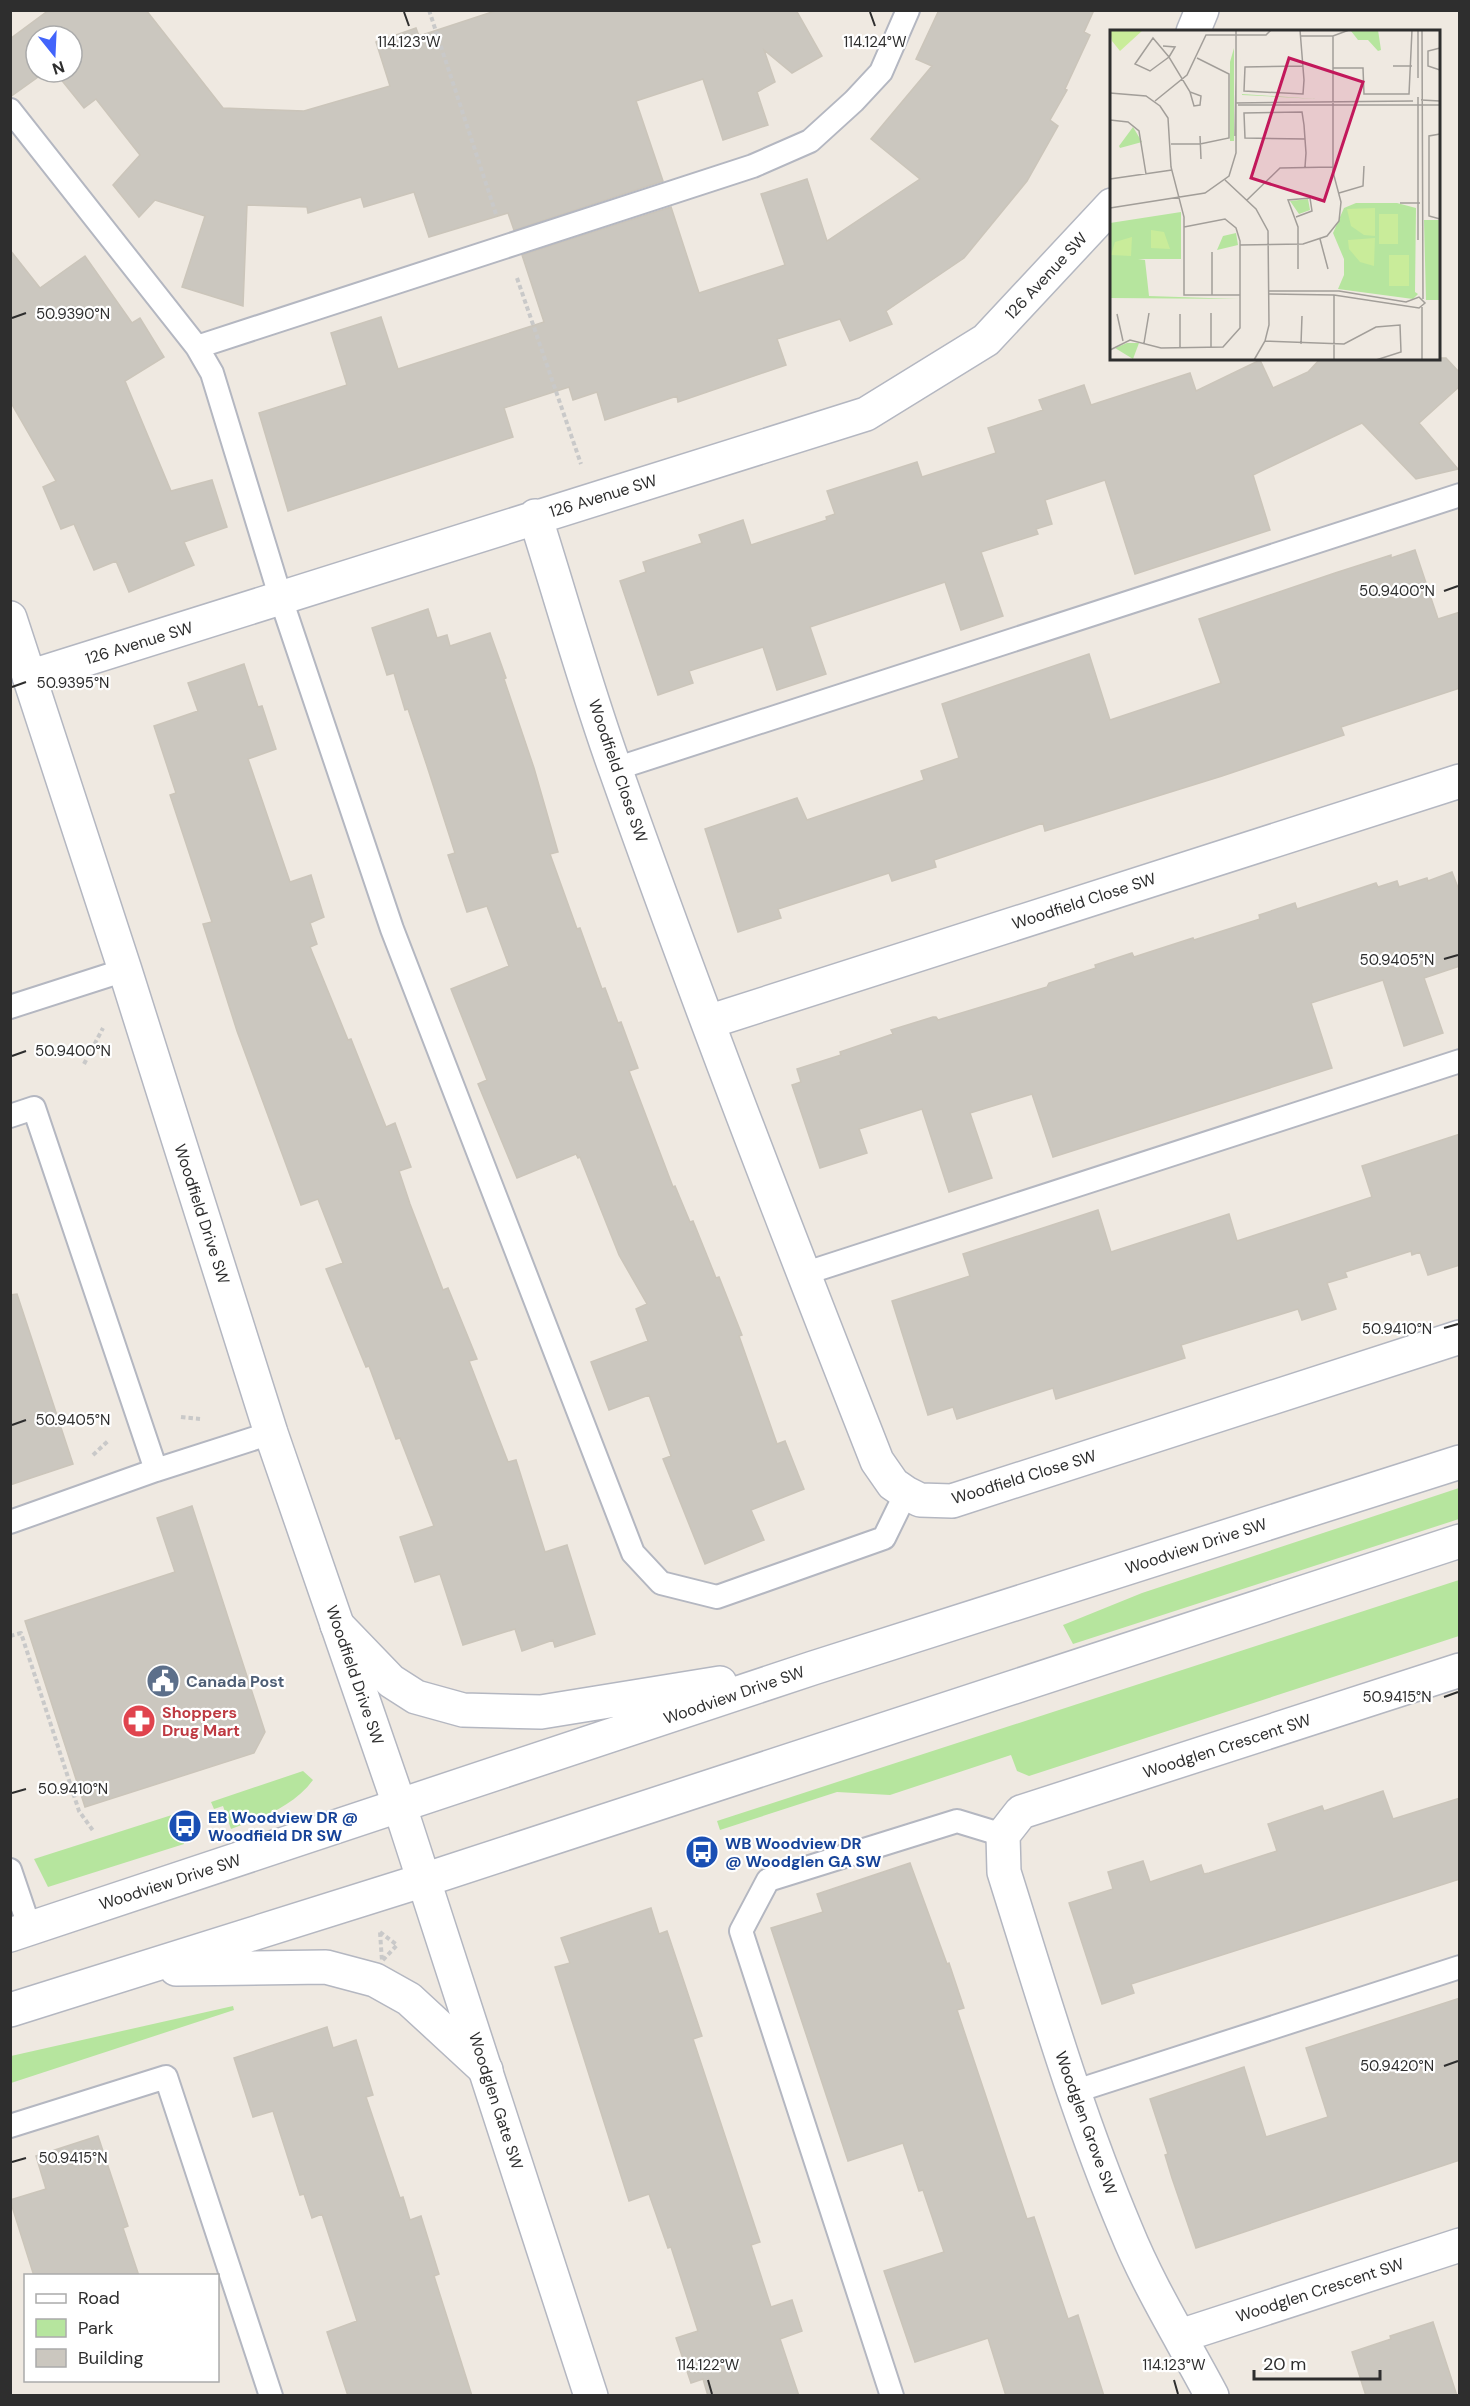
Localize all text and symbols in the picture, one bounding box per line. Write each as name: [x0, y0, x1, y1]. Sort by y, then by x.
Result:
north arrow: [24, 24, 84, 84]
inset map: [1110, 30, 1440, 360]
text: 114.123°W: [378, 32, 441, 52]
text: 114.124°W: [844, 32, 907, 52]
text: N: [50, 56, 67, 80]
street label: 126 Avenue SW: [1000, 228, 1092, 324]
text: 50.9390°N: [36, 304, 110, 324]
street label: 126 Avenue SW: [547, 469, 660, 522]
text: 50.9400°N: [1359, 581, 1435, 601]
street label: 126 Avenue SW: [83, 616, 196, 669]
text: 50.9395°N: [36, 673, 110, 693]
street label: Woodfield Close SW: [584, 697, 653, 846]
street label: Woodfield Close SW: [1009, 868, 1159, 934]
text: 50.9405°N: [1360, 950, 1434, 970]
text: 50.9400°N: [35, 1041, 111, 1061]
street label: Woodfield Drive SW: [169, 1141, 235, 1287]
text: 50.9410°N: [1362, 1319, 1432, 1339]
text: 50.9405°N: [36, 1410, 110, 1430]
street label: Woodfield Close SW: [949, 1445, 1099, 1509]
street label: Woodview Drive SW: [1122, 1513, 1270, 1579]
street label: Woodfield Drive SW: [321, 1602, 389, 1748]
street label: Woodview Drive SW: [661, 1661, 808, 1729]
public building icon: Canada Post: [145, 1663, 181, 1699]
place label: Canada Post: [186, 1671, 285, 1692]
text: 50.9415°N: [1362, 1687, 1432, 1707]
place label: Shoppers Drug Mart: [162, 1702, 240, 1741]
pharmacy icon: Shoppers Drug Mart: [121, 1703, 157, 1739]
street label: Woodglen Crescent SW: [1140, 1709, 1314, 1783]
text: 50.9410°N: [38, 1779, 108, 1799]
place label: EB Woodview DR @ Woodfield DR SW: [208, 1807, 358, 1846]
bus stop icon: EB Woodview DR @ Woodfield DR SW: [167, 1808, 203, 1844]
place label: WB Woodview DR @ Woodglen GA SW: [725, 1833, 881, 1872]
bus stop icon: WB Woodview DR @ Woodglen GA SW: [684, 1834, 720, 1870]
street label: Woodview Drive SW: [96, 1849, 244, 1915]
street label: Woodglen Gate SW: [464, 2030, 528, 2173]
street label: Woodglen Grove SW: [1050, 2048, 1122, 2198]
text: 50.9420°N: [1360, 2056, 1434, 2076]
text: 50.9415°N: [38, 2148, 108, 2168]
street label: Woodglen Crescent SW: [1233, 2253, 1407, 2327]
legend: [24, 2274, 219, 2382]
text: Road: [78, 2286, 120, 2310]
text: Park: [78, 2316, 114, 2340]
scale bar: [1254, 2343, 1380, 2381]
text: Building: [78, 2346, 143, 2370]
text: 20 m: [1263, 2352, 1306, 2376]
text: 114.122°W: [677, 2355, 740, 2375]
text: 114.123°W: [1143, 2355, 1206, 2375]

